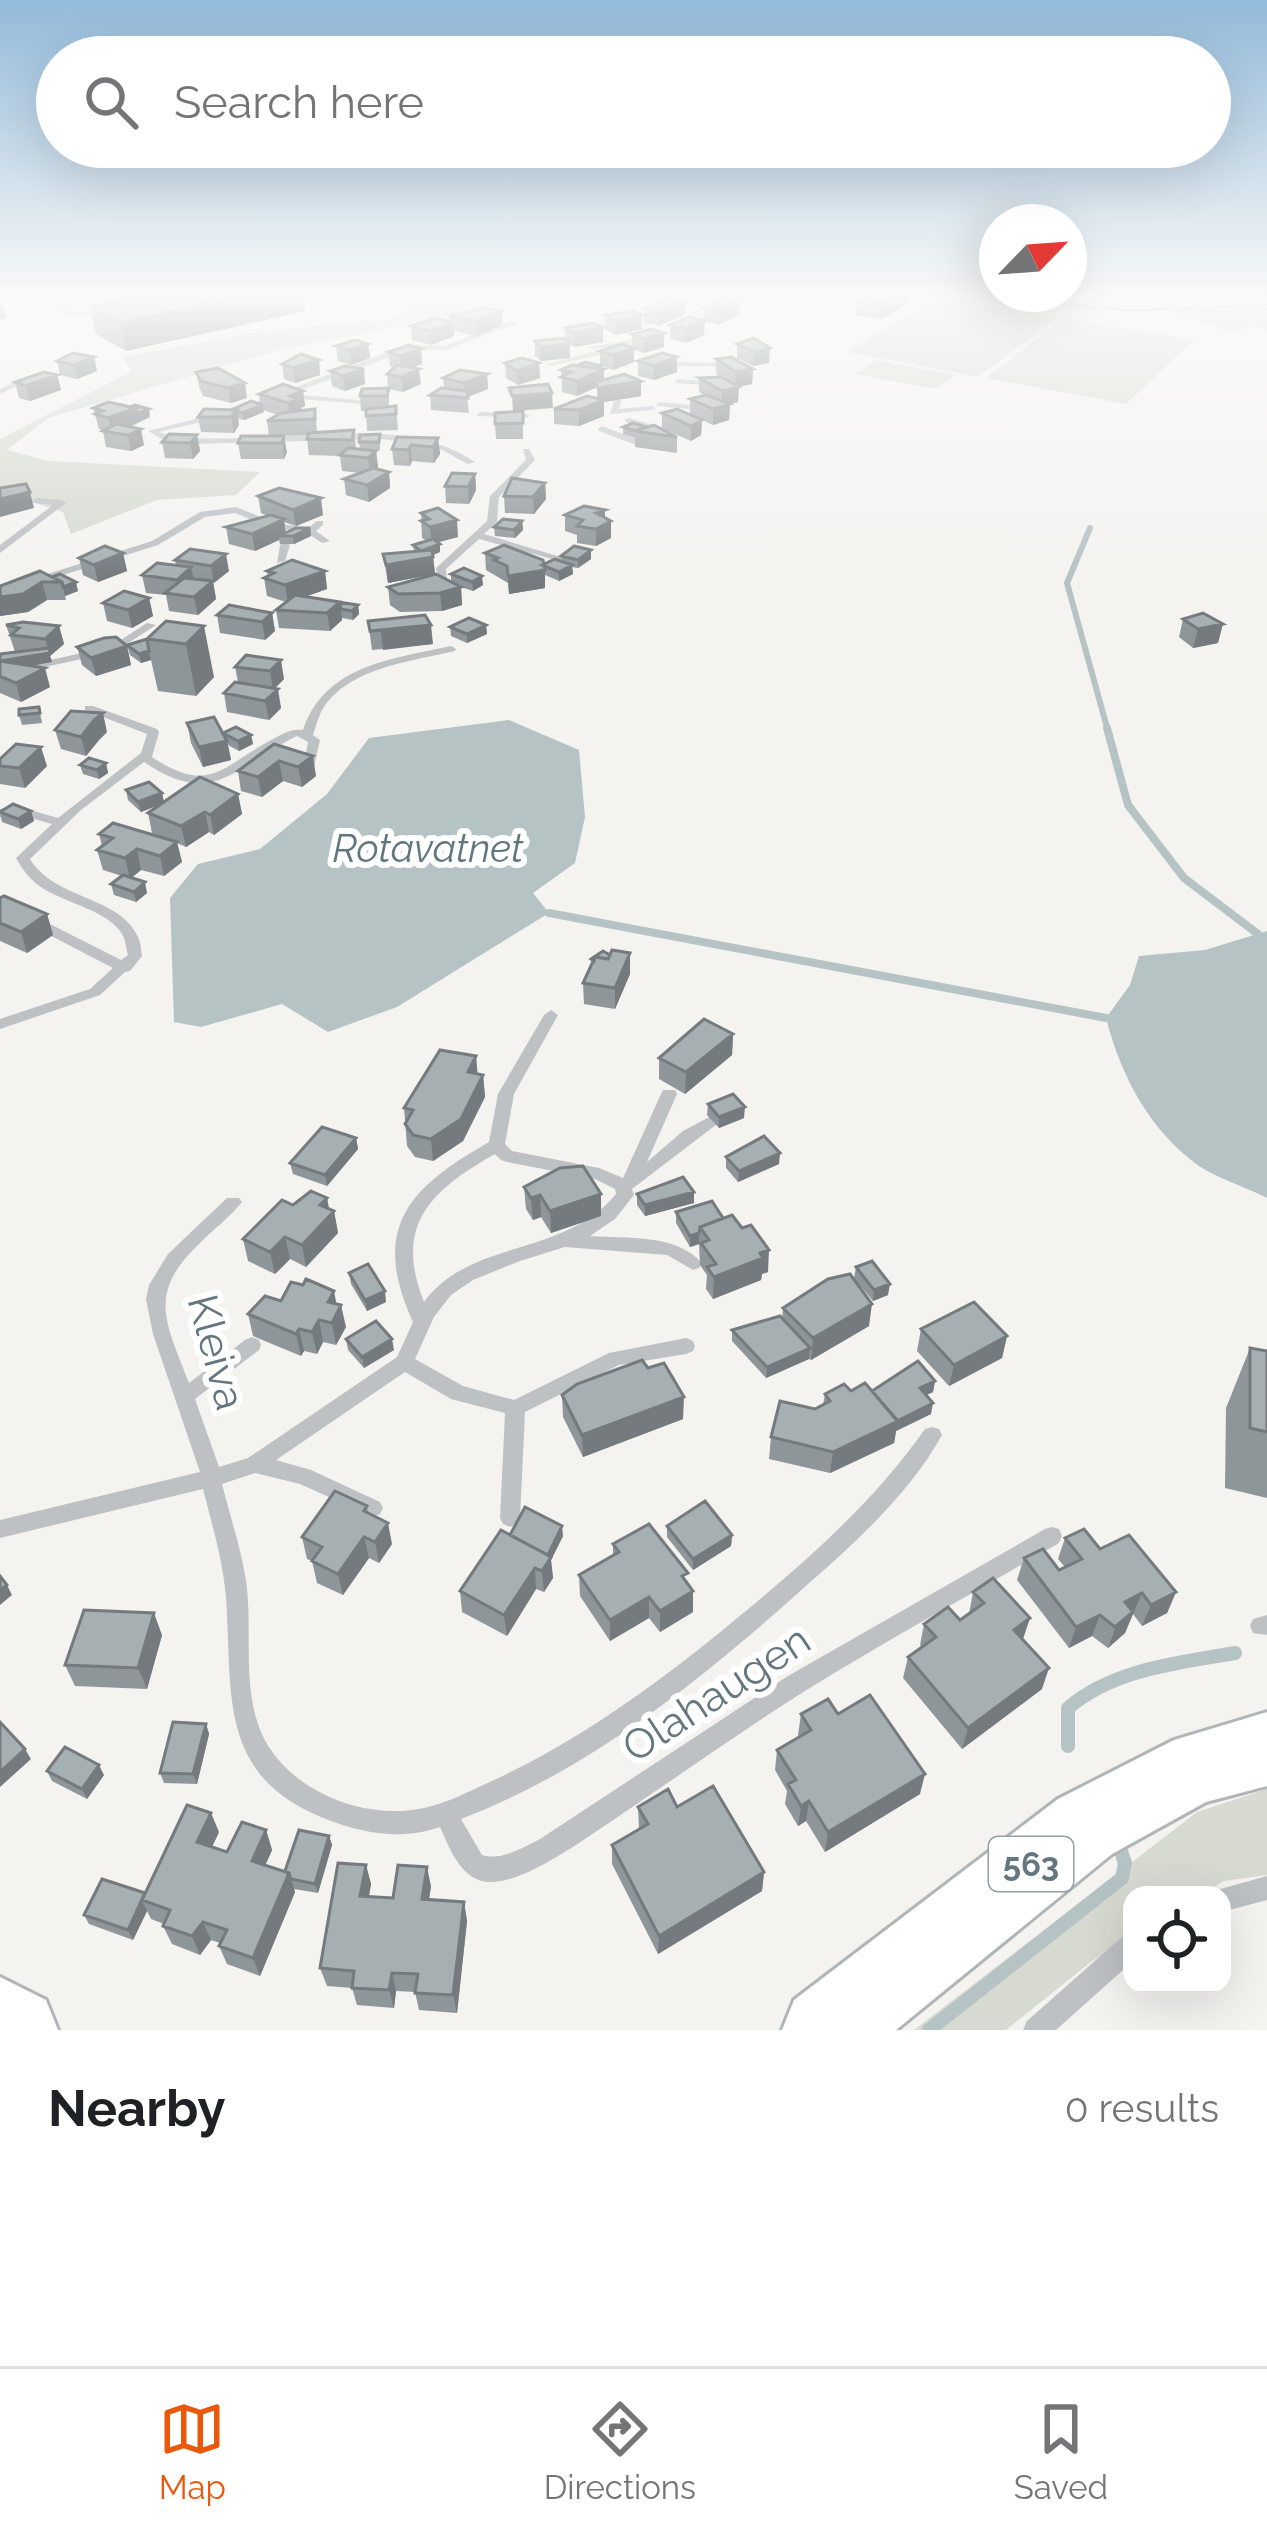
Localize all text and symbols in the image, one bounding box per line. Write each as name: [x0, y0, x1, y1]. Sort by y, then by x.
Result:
search box: [36, 36, 1231, 168]
icon: search: [78, 69, 144, 135]
text: Search here: [174, 76, 424, 129]
north arrow: [979, 204, 1087, 312]
water label: Rotavatnet: [332, 825, 524, 871]
street label: Kleiva: [178, 1289, 255, 1415]
street label: Olahaugen: [613, 1615, 819, 1772]
road number: 563: [989, 1837, 1073, 1891]
map controls: [1123, 1886, 1231, 1994]
button: locate: [1123, 1886, 1231, 1994]
text: Nearby: [48, 2078, 225, 2138]
text: 0 results: [1065, 2085, 1219, 2131]
tab: Map: [159, 2396, 226, 2507]
tab: Directions: [544, 2396, 696, 2507]
tab: Saved: [1014, 2396, 1108, 2507]

